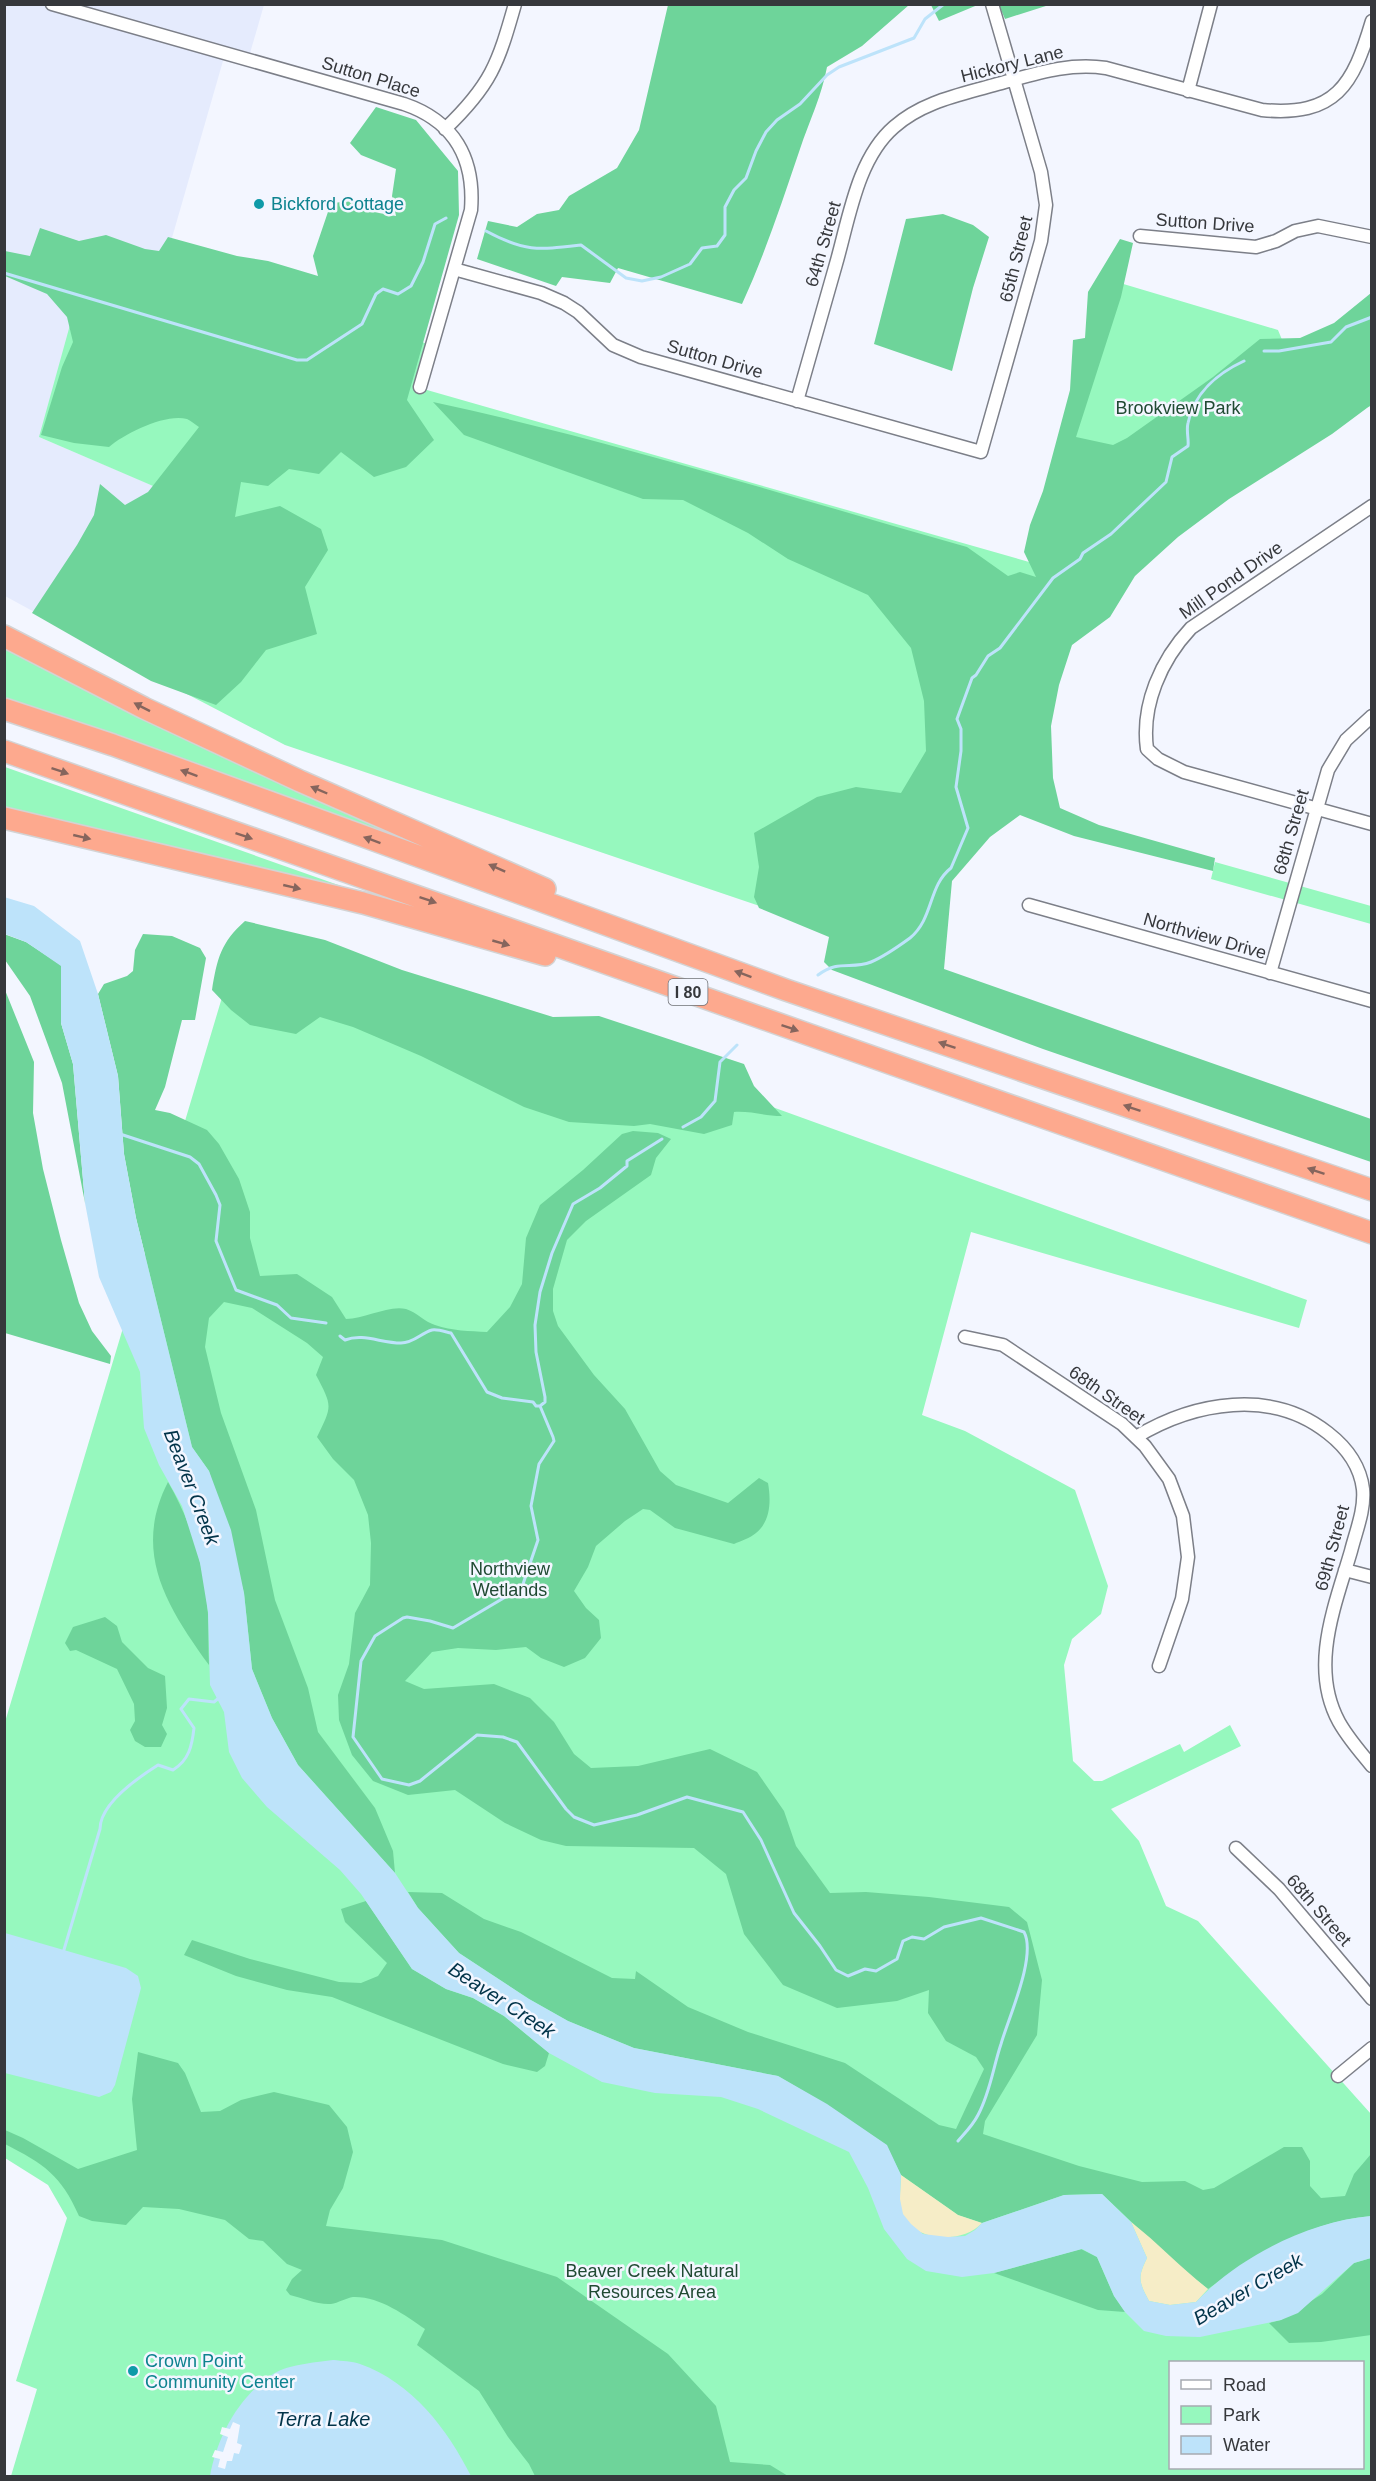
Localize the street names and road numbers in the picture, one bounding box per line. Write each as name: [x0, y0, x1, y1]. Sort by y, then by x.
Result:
street label: Hickory Lane: [959, 42, 1065, 86]
street label: Sutton Place: [319, 53, 423, 101]
street label: 64th Street: [801, 199, 845, 289]
street label: Sutton Drive: [1155, 210, 1255, 236]
street label: 65th Street: [996, 214, 1036, 304]
street label: Sutton Drive: [665, 336, 765, 382]
street label: Mill Pond Drive: [1176, 537, 1286, 623]
street label: 68th Street: [1269, 787, 1313, 877]
street label: Northview Drive: [1141, 909, 1269, 963]
road number: I 80: [668, 979, 708, 1005]
street label: 68th Street: [1065, 1362, 1149, 1428]
street label: 69th Street: [1311, 1503, 1353, 1593]
street label: 68th Street: [1283, 1870, 1355, 1950]

